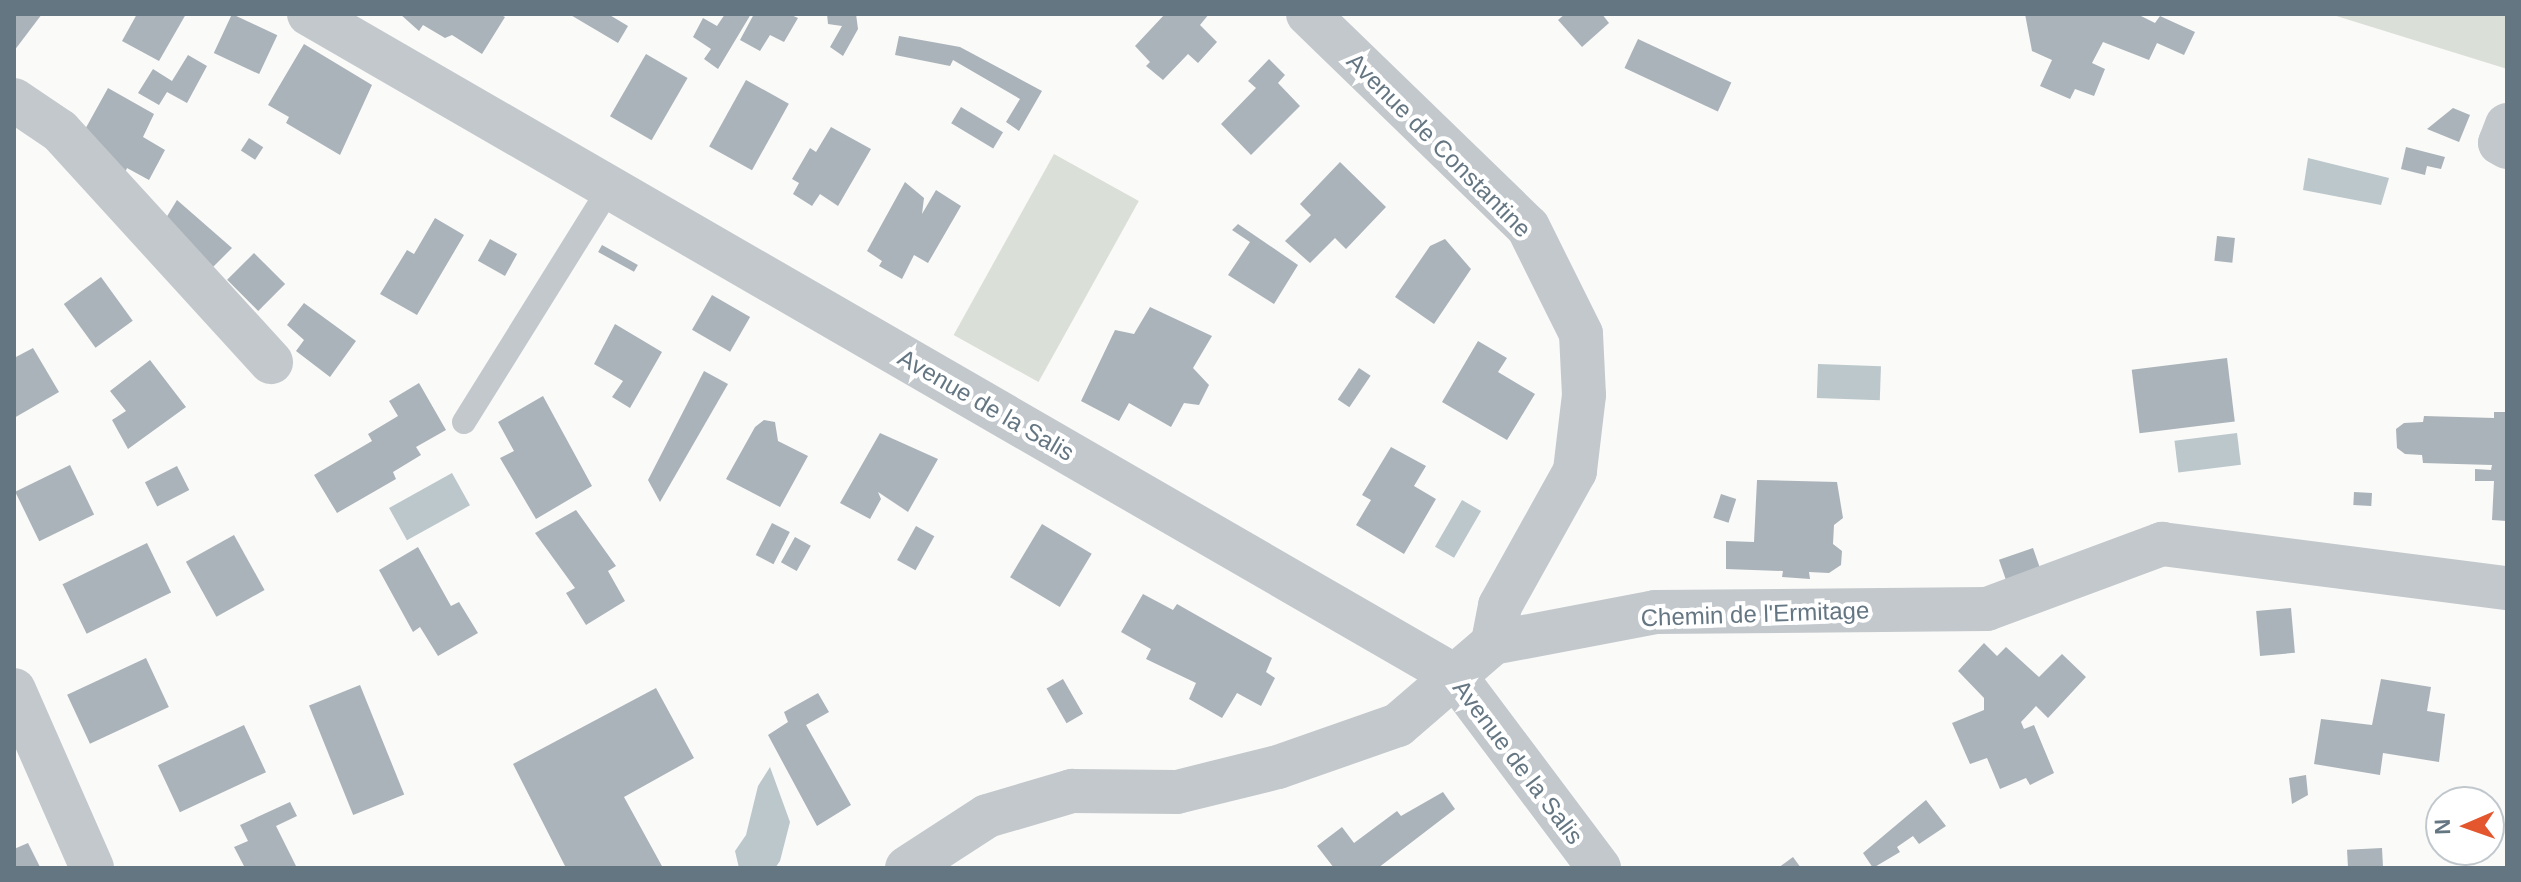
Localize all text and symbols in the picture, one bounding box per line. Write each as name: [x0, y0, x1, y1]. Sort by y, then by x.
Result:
street label: Avenue de Constantine: [1341, 47, 1537, 243]
street label: Avenue de la Salis: [893, 343, 1079, 467]
street label: Chemin de l'Ermitage: [1640, 596, 1870, 632]
street label: Avenue de la Salis: [1447, 674, 1589, 850]
north arrow: [2425, 786, 2505, 866]
text: N: [2430, 818, 2455, 835]

